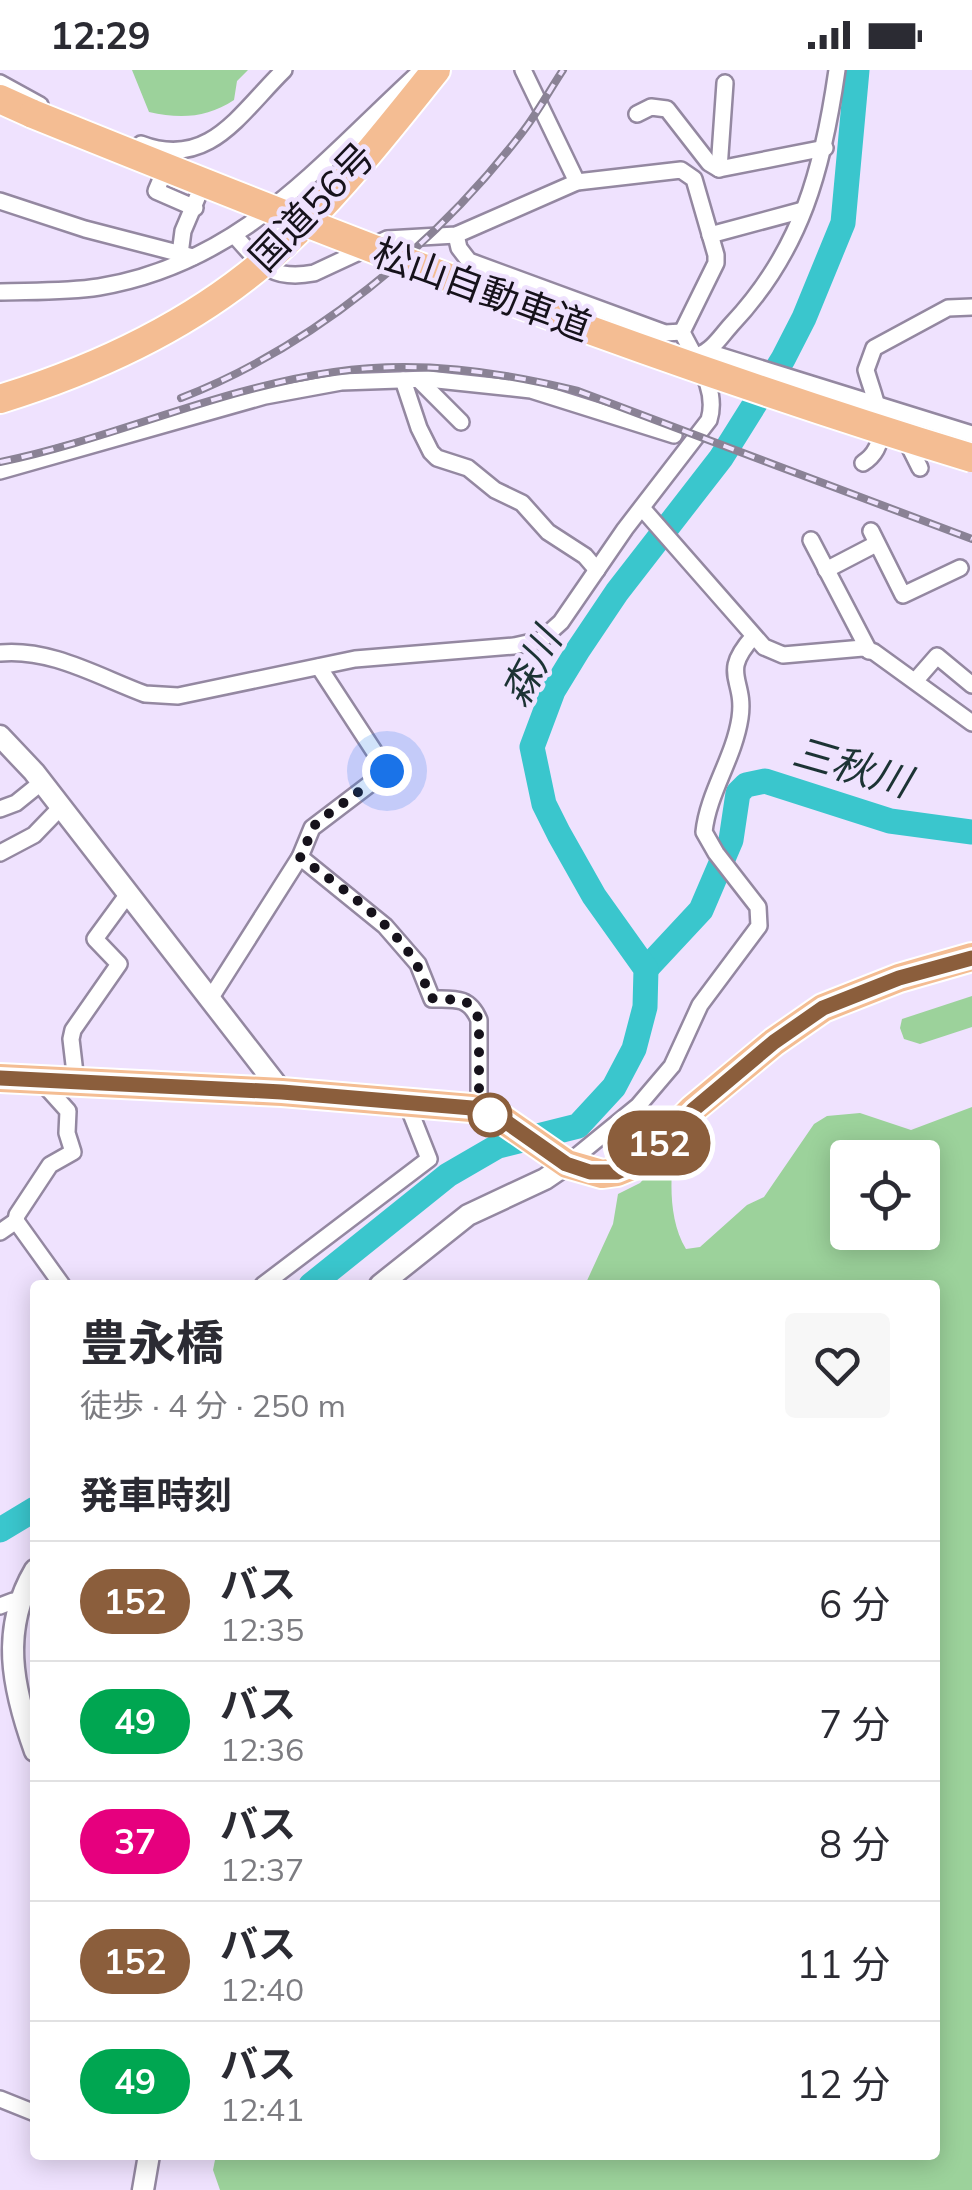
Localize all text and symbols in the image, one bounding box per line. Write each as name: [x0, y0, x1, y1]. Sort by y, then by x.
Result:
text: 12:29: [50, 11, 151, 59]
street label: 国道56号: [239, 132, 384, 280]
street label: 松山自動車道: [367, 228, 598, 351]
water label: 森川: [489, 616, 573, 714]
water label: 三秋川: [788, 725, 921, 808]
your location: [362, 746, 412, 796]
unlabelled marker: [469, 1094, 511, 1136]
line badge: 152: [602, 1110, 716, 1176]
text: 152: [627, 1121, 691, 1165]
map controls: [830, 1140, 940, 1250]
button: locate: [830, 1140, 940, 1250]
text: 豊永橋: [80, 1312, 224, 1372]
button: heart: [785, 1313, 890, 1418]
text: 徒歩 · 4 分 · 250 m: [80, 1385, 346, 1425]
text: 発車時刻: [80, 1471, 232, 1519]
text: バス: [220, 1560, 296, 1608]
text: 152: [103, 1579, 167, 1623]
text: 6 分: [819, 1580, 890, 1628]
text: 12:35: [220, 1609, 304, 1649]
text: バス: [220, 1680, 296, 1728]
text: 49: [114, 1699, 156, 1743]
text: 7 分: [819, 1700, 890, 1748]
text: 12:36: [220, 1729, 304, 1769]
text: バス: [220, 1800, 296, 1848]
text: 37: [114, 1819, 156, 1863]
text: 8 分: [819, 1820, 890, 1868]
text: 12:37: [220, 1849, 304, 1889]
text: バス: [220, 1920, 296, 1968]
text: 152: [103, 1939, 167, 1983]
text: 11 分: [796, 1940, 890, 1988]
text: 12:40: [220, 1969, 304, 2009]
text: バス: [220, 2040, 296, 2088]
text: 49: [114, 2059, 156, 2103]
text: 12 分: [796, 2060, 890, 2108]
text: 12:41: [220, 2089, 304, 2129]

